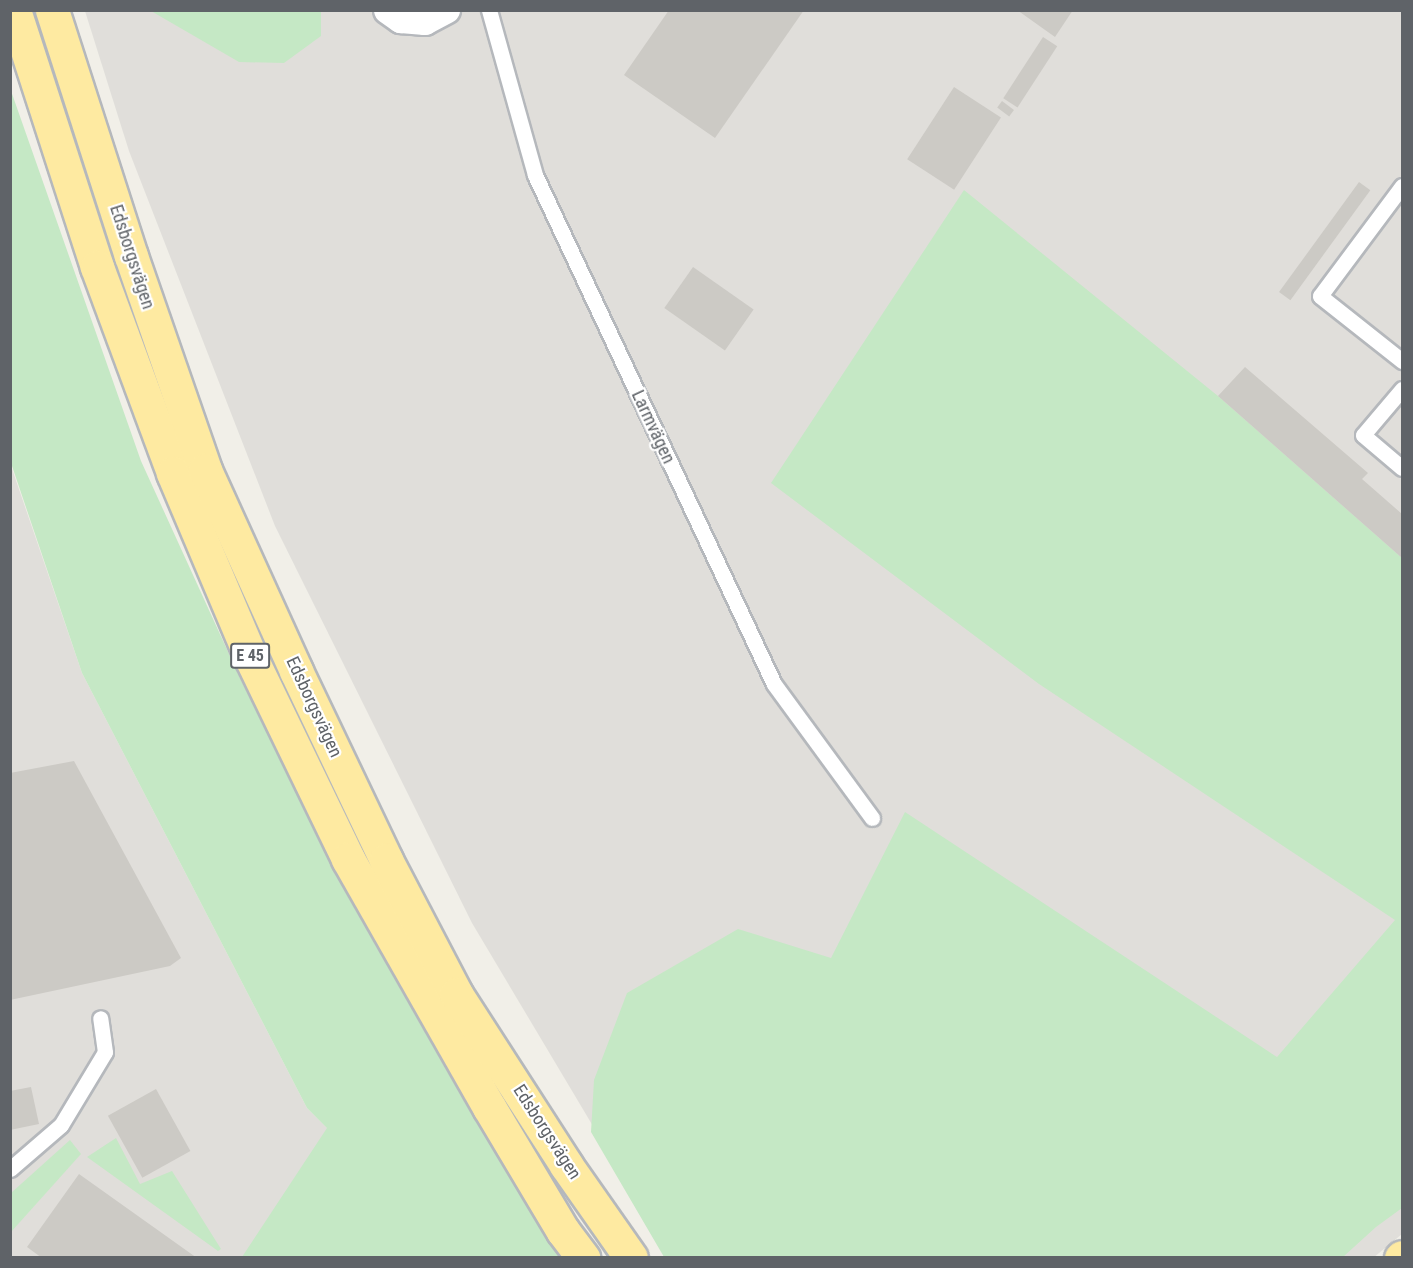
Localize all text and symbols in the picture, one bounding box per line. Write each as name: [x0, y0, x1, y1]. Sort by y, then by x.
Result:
street label: Edsborgsvägen: [105, 202, 159, 312]
street label: Larmvägen: [627, 387, 679, 467]
road number: E 45: [229, 643, 271, 669]
street label: Edsborgsvägen: [281, 653, 347, 761]
street label: Edsborgsvägen: [508, 1081, 586, 1183]

